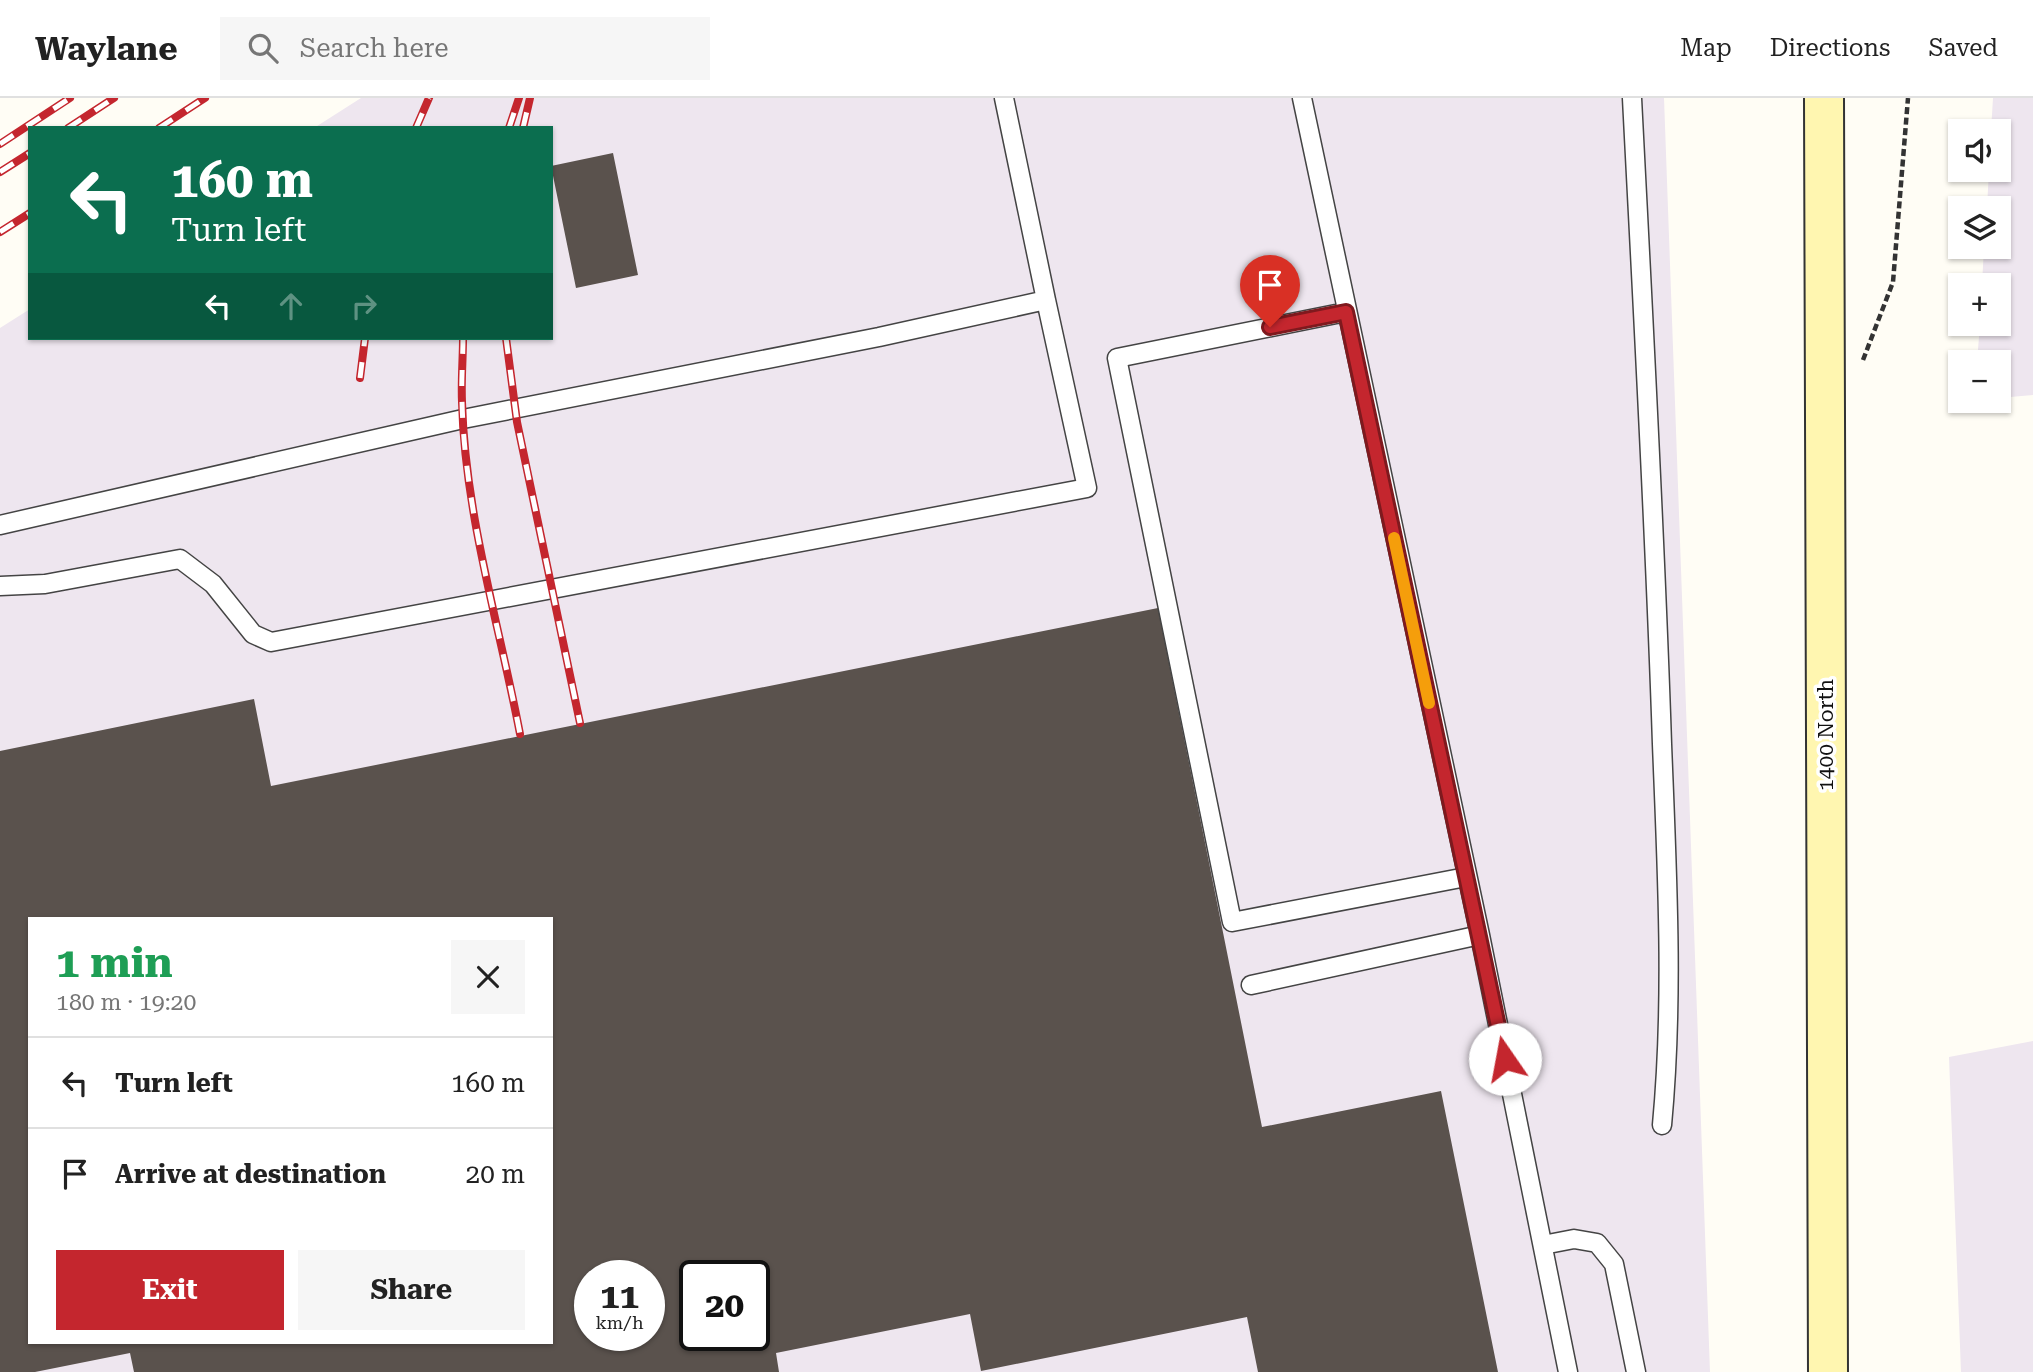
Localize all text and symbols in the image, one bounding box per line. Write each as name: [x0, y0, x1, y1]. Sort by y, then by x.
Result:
search box: [220, 17, 710, 80]
text: Waylane: [35, 29, 178, 68]
icon: search: [244, 29, 282, 67]
text: Search here: [300, 33, 449, 63]
text: Map: [1680, 34, 1732, 62]
text: Directions: [1770, 34, 1890, 62]
text: Saved: [1928, 34, 1998, 62]
map controls: [1948, 119, 2011, 413]
button: sound: [1948, 119, 2011, 182]
text: 160 m: [171, 152, 313, 209]
icon: left: [56, 154, 147, 245]
button: layers: [1948, 196, 2011, 259]
text: Turn left: [171, 211, 306, 249]
pin: [1240, 255, 1300, 327]
icon: arrive: [1251, 266, 1289, 304]
button: +: [1948, 273, 2011, 336]
icon: left: [199, 287, 237, 325]
icon: ahead: [272, 287, 310, 325]
icon: right: [345, 287, 383, 325]
button: −: [1948, 350, 2011, 413]
street label: 1400 North: [1814, 678, 1838, 791]
text: 1 min: [56, 938, 173, 987]
button: close: [451, 940, 525, 1014]
text: 180 m · 19:20: [56, 989, 196, 1016]
position arrow: [1468, 1022, 1542, 1096]
icon: left: [56, 1064, 94, 1102]
text: Turn left: [115, 1068, 233, 1098]
text: 160 m: [451, 1068, 525, 1098]
icon: arrive: [56, 1155, 94, 1193]
text: Arrive at destination: [115, 1159, 386, 1189]
text: 20 m: [466, 1159, 525, 1189]
button: Exit: [56, 1250, 284, 1330]
button: Share: [298, 1250, 525, 1330]
speed limit sign: 20: [679, 1260, 770, 1351]
text: 11: [600, 1276, 639, 1317]
text: km/h: [595, 1312, 644, 1333]

